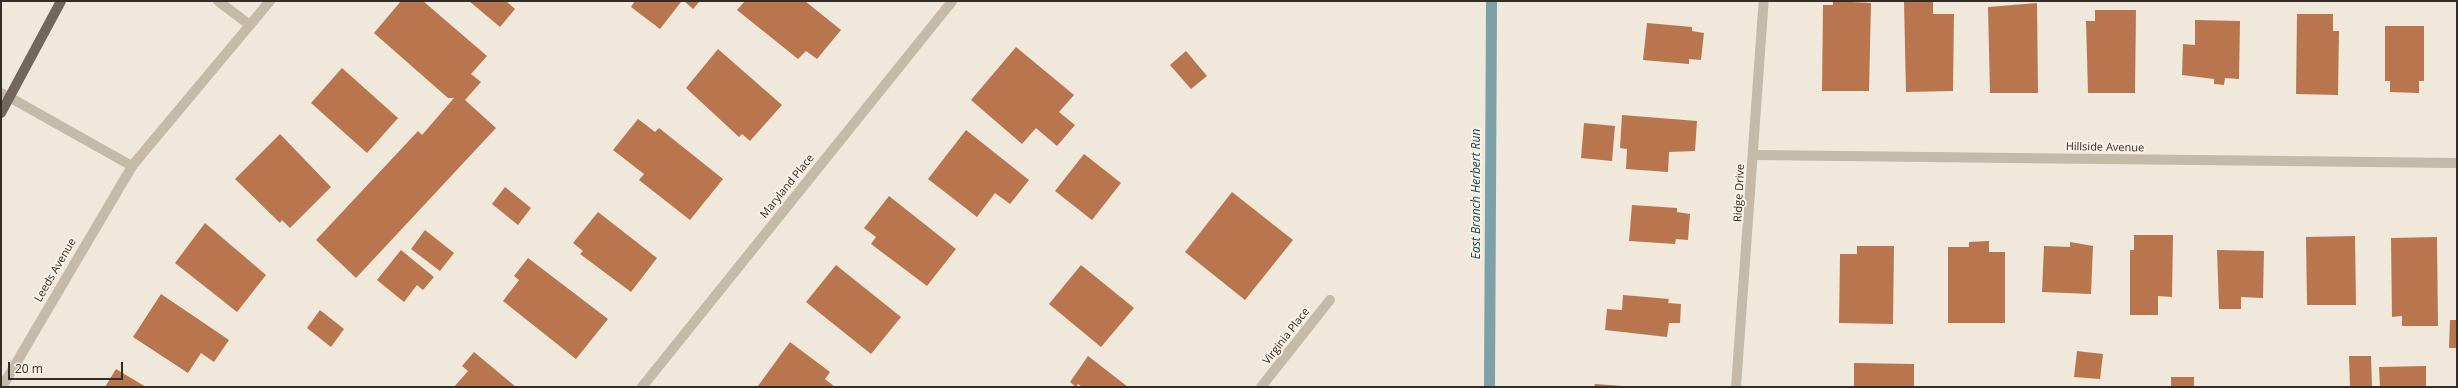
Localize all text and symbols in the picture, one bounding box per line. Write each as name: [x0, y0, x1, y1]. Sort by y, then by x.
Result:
water label: East Branch Herbert Run: [1469, 129, 1483, 259]
street label: Hillside Avenue: [2066, 140, 2144, 154]
street label: Maryland Place: [757, 151, 817, 221]
street label: Ridge Drive: [1731, 164, 1747, 222]
street label: Leeds Avenue: [31, 236, 79, 304]
street label: Virginia Place: [1260, 305, 1312, 367]
scale bar: [10, 354, 125, 380]
text: 20 m: [15, 360, 43, 377]

